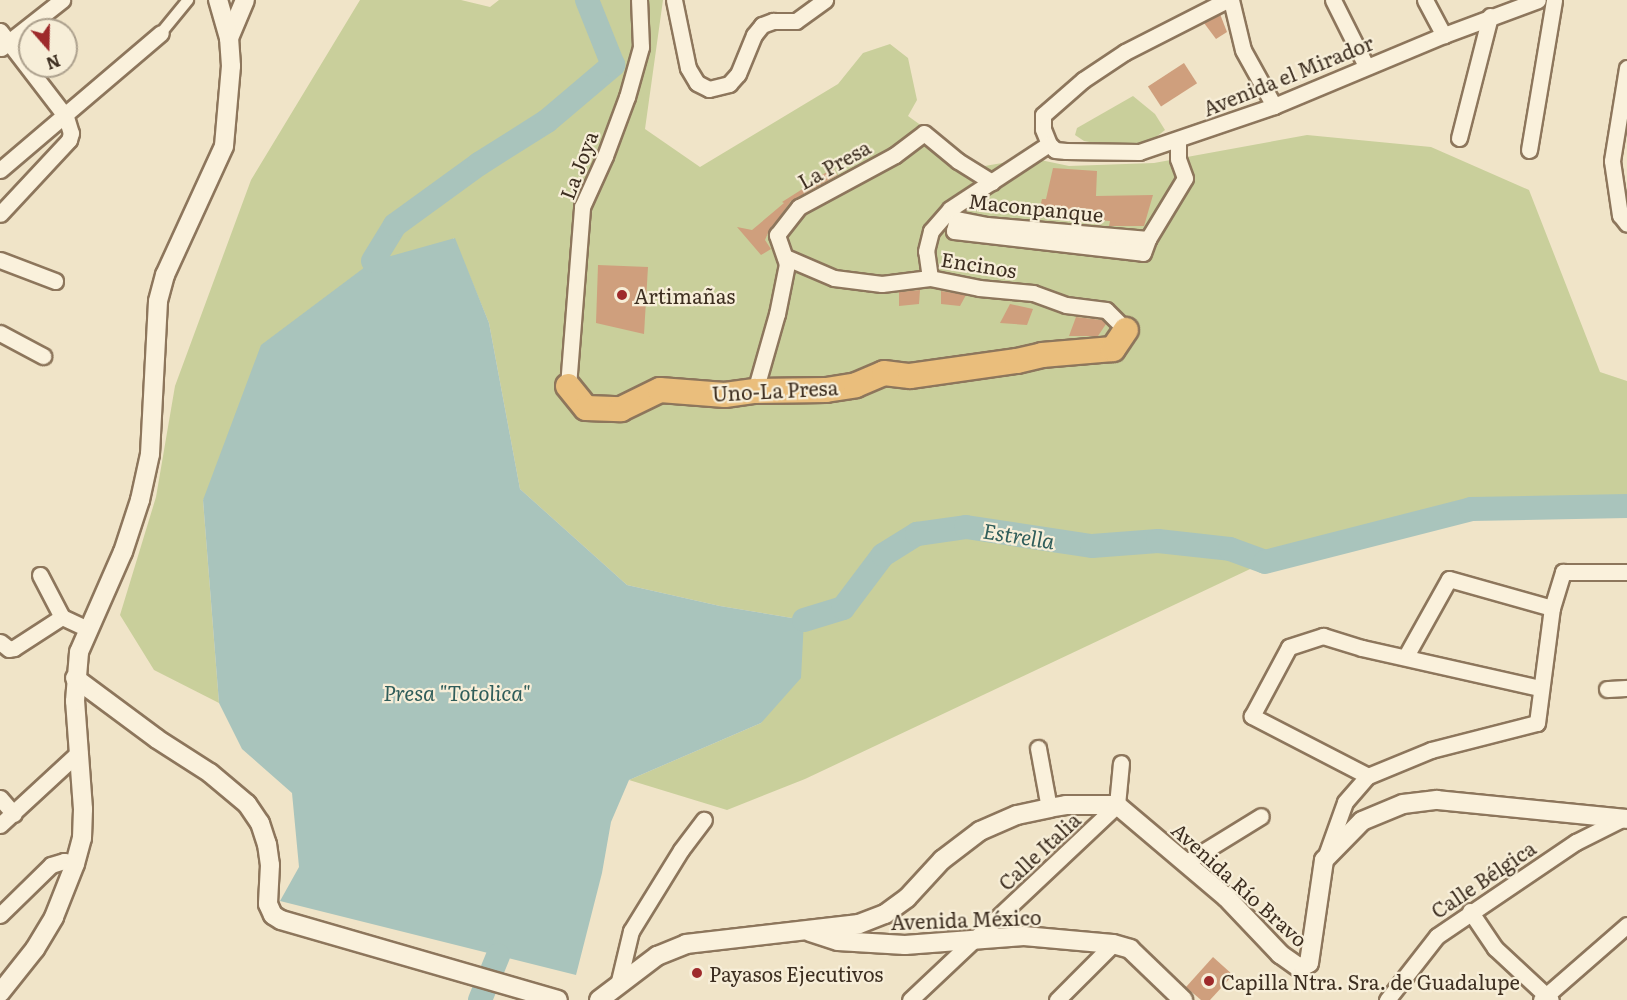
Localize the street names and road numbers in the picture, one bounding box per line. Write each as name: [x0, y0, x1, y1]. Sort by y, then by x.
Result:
street label: Avenida el Mirador: [1199, 30, 1377, 120]
street label: La Joya: [554, 127, 602, 203]
street label: La Presa: [794, 134, 874, 194]
street label: Maconpanque: [967, 188, 1105, 226]
street label: Encinos: [940, 246, 1018, 282]
street label: Uno-La Presa: [711, 375, 839, 405]
street label: Calle Italia: [993, 807, 1085, 895]
street label: Avenida Río Bravo: [1167, 817, 1313, 951]
street label: Calle Bélgica: [1426, 835, 1540, 923]
street label: Avenida México: [890, 904, 1042, 934]

